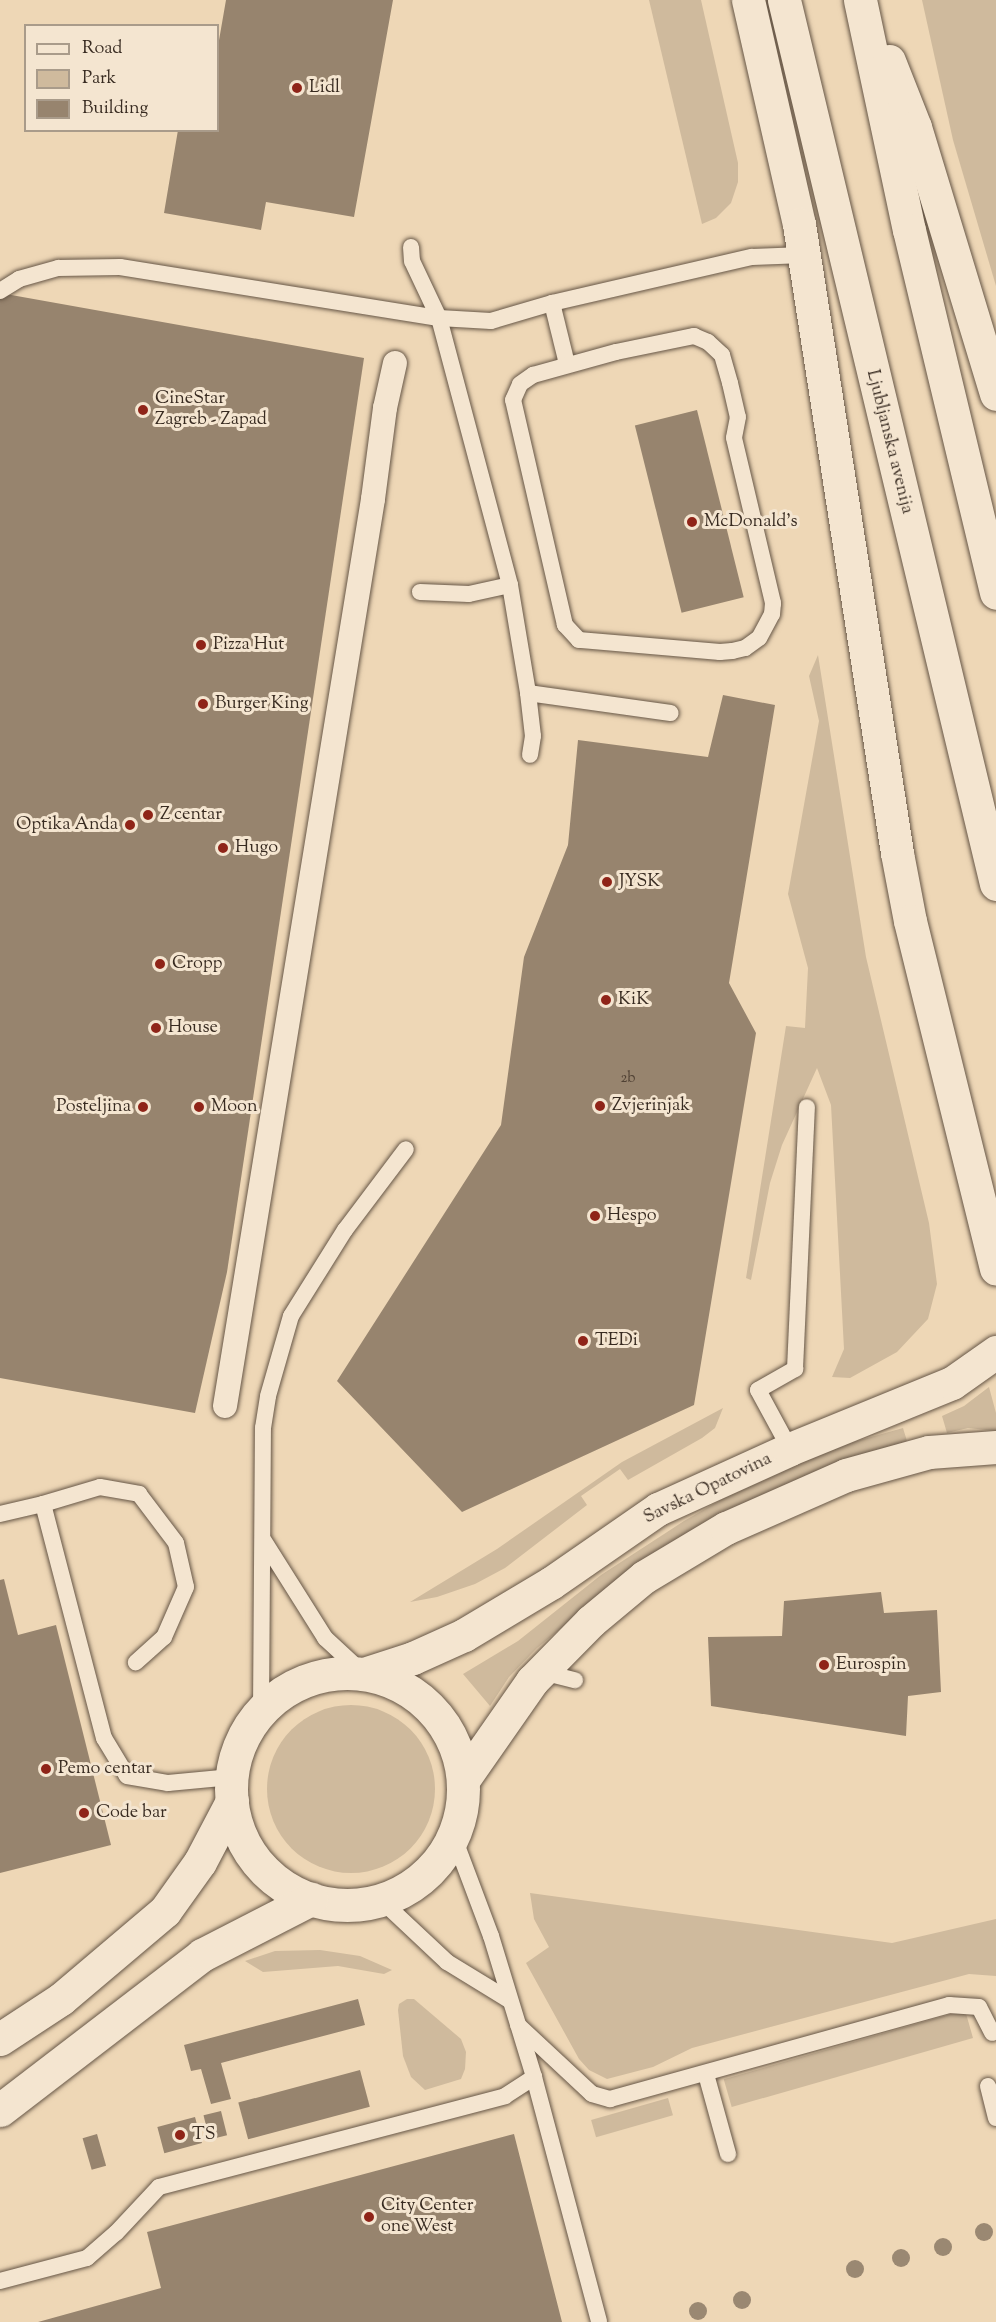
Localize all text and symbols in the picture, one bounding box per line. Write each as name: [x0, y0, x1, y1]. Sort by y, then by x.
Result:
legend: [24, 24, 219, 132]
text: Road: [82, 36, 122, 62]
text: Park: [82, 66, 116, 92]
place label: Lidl: [309, 77, 340, 99]
marker: Lidl: [290, 81, 304, 95]
text: Building: [82, 96, 148, 122]
street label: Ljubljanska avenija: [861, 368, 917, 516]
place label: CineStar Zagreb - Zapad: [155, 389, 267, 432]
marker: CineStar Zagreb - Zapad: [136, 403, 150, 417]
place label: McDonald's: [704, 511, 798, 533]
marker: McDonald's: [685, 515, 699, 529]
place label: Pizza Hut: [213, 634, 285, 656]
marker: Pizza Hut: [194, 638, 208, 652]
place label: Burger King: [215, 693, 309, 715]
marker: Burger King: [196, 697, 210, 711]
place label: Z centar: [160, 804, 222, 826]
marker: Z centar: [141, 808, 155, 822]
place label: Optika Anda: [16, 814, 118, 836]
marker: Optika Anda: [123, 818, 137, 832]
place label: Hugo: [235, 837, 278, 859]
marker: Hugo: [216, 841, 230, 855]
place label: JYSK: [619, 871, 660, 893]
marker: JYSK: [600, 875, 614, 889]
place label: Cropp: [172, 953, 222, 975]
marker: Cropp: [153, 957, 167, 971]
place label: KiK: [618, 989, 649, 1011]
marker: KiK: [599, 993, 613, 1007]
place label: House: [168, 1017, 218, 1039]
marker: House: [149, 1021, 163, 1035]
house number: 2b: [620, 1070, 636, 1088]
place label: Zvjerinjak: [612, 1095, 690, 1117]
place label: Posteljina: [56, 1096, 131, 1118]
place label: Moon: [211, 1096, 258, 1118]
marker: Zvjerinjak: [593, 1099, 607, 1113]
marker: Posteljina: [136, 1100, 150, 1114]
marker: Moon: [192, 1100, 206, 1114]
place label: Hespo: [607, 1205, 657, 1227]
marker: Hespo: [588, 1209, 602, 1223]
place label: TEDi: [595, 1330, 638, 1352]
marker: TEDi: [576, 1334, 590, 1348]
street label: Savska Opatovina: [641, 1449, 775, 1529]
place label: Eurospin: [836, 1654, 907, 1676]
marker: Eurospin: [817, 1658, 831, 1672]
place label: Pemo centar: [58, 1758, 152, 1780]
marker: Pemo centar: [39, 1762, 53, 1776]
place label: Code bar: [96, 1802, 167, 1824]
marker: Code bar: [77, 1806, 91, 1820]
place label: TS: [192, 2124, 215, 2146]
marker: TS: [173, 2128, 187, 2142]
place label: City Center one West: [381, 2196, 473, 2238]
marker: City Center one West: [362, 2210, 376, 2224]

